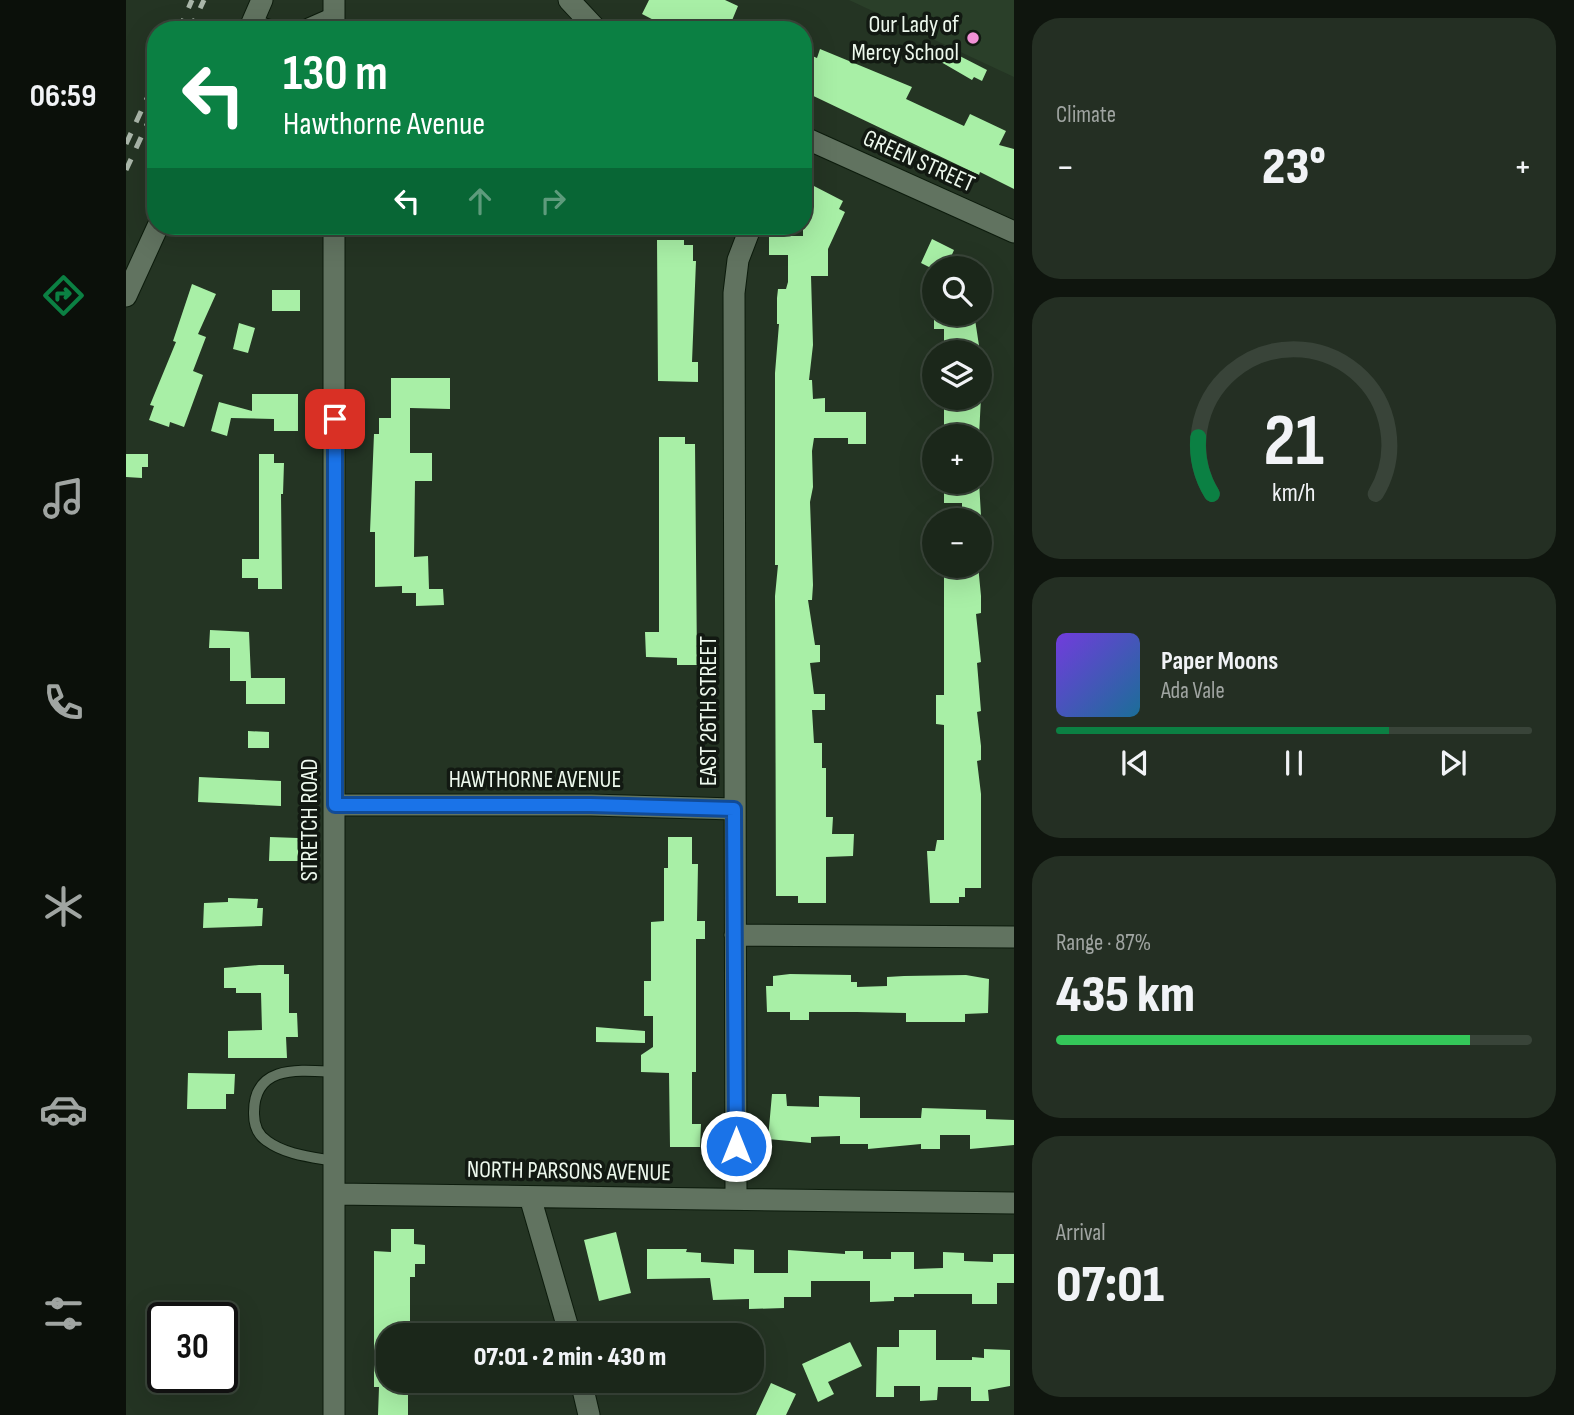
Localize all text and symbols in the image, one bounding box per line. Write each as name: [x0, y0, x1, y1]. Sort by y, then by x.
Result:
place label: Our Lady of Mercy School: [852, 10, 960, 67]
marker: Our Lady of Mercy School: [965, 30, 981, 46]
text: 130 m: [283, 45, 388, 104]
icon: left: [168, 49, 259, 140]
text: 06:59: [30, 77, 96, 116]
text: Climate: [1056, 101, 1116, 129]
text: Hawthorne Avenue: [283, 105, 485, 144]
street label: GREEN STREET: [859, 123, 980, 199]
text: 23°: [1262, 136, 1326, 199]
text: −: [1056, 145, 1075, 190]
text: +: [1513, 145, 1532, 190]
icon: left: [388, 182, 426, 220]
icon: ahead: [461, 182, 499, 220]
icon: right: [534, 182, 572, 220]
map controls: [922, 256, 992, 578]
button: search: [922, 256, 992, 326]
icon: directions: [39, 271, 88, 320]
button: layers: [922, 340, 992, 410]
pin: [305, 389, 365, 449]
text: 21: [1264, 399, 1324, 487]
icon: arrive: [316, 400, 354, 438]
button: +: [922, 424, 992, 494]
icon: music: [39, 474, 88, 523]
text: km/h: [1272, 478, 1316, 509]
button: −: [922, 508, 992, 578]
street label: EAST 26TH STREET: [694, 636, 723, 786]
text: Paper Moons: [1161, 646, 1278, 677]
text: Ada Vale: [1161, 677, 1225, 705]
icon: phone: [39, 678, 88, 727]
icon: previous: [1116, 744, 1154, 782]
icon: pause: [1275, 744, 1313, 782]
icon: next: [1434, 744, 1472, 782]
street label: STRETCH ROAD: [295, 759, 324, 881]
street label: HAWTHORNE AVENUE: [449, 765, 621, 794]
icon: climate: [39, 882, 88, 931]
text: Range · 87%: [1056, 929, 1151, 957]
text: 435 km: [1056, 964, 1195, 1027]
icon: car: [39, 1085, 88, 1134]
position arrow: [699, 1109, 773, 1183]
street label: NORTH PARSONS AVENUE: [467, 1155, 671, 1187]
text: Arrival: [1056, 1219, 1105, 1247]
text: 07:01: [1056, 1254, 1164, 1317]
icon: filters: [39, 1289, 88, 1338]
speed limit sign: 30: [147, 1302, 238, 1393]
text: 07:01 · 2 min · 430 m: [474, 1342, 666, 1373]

